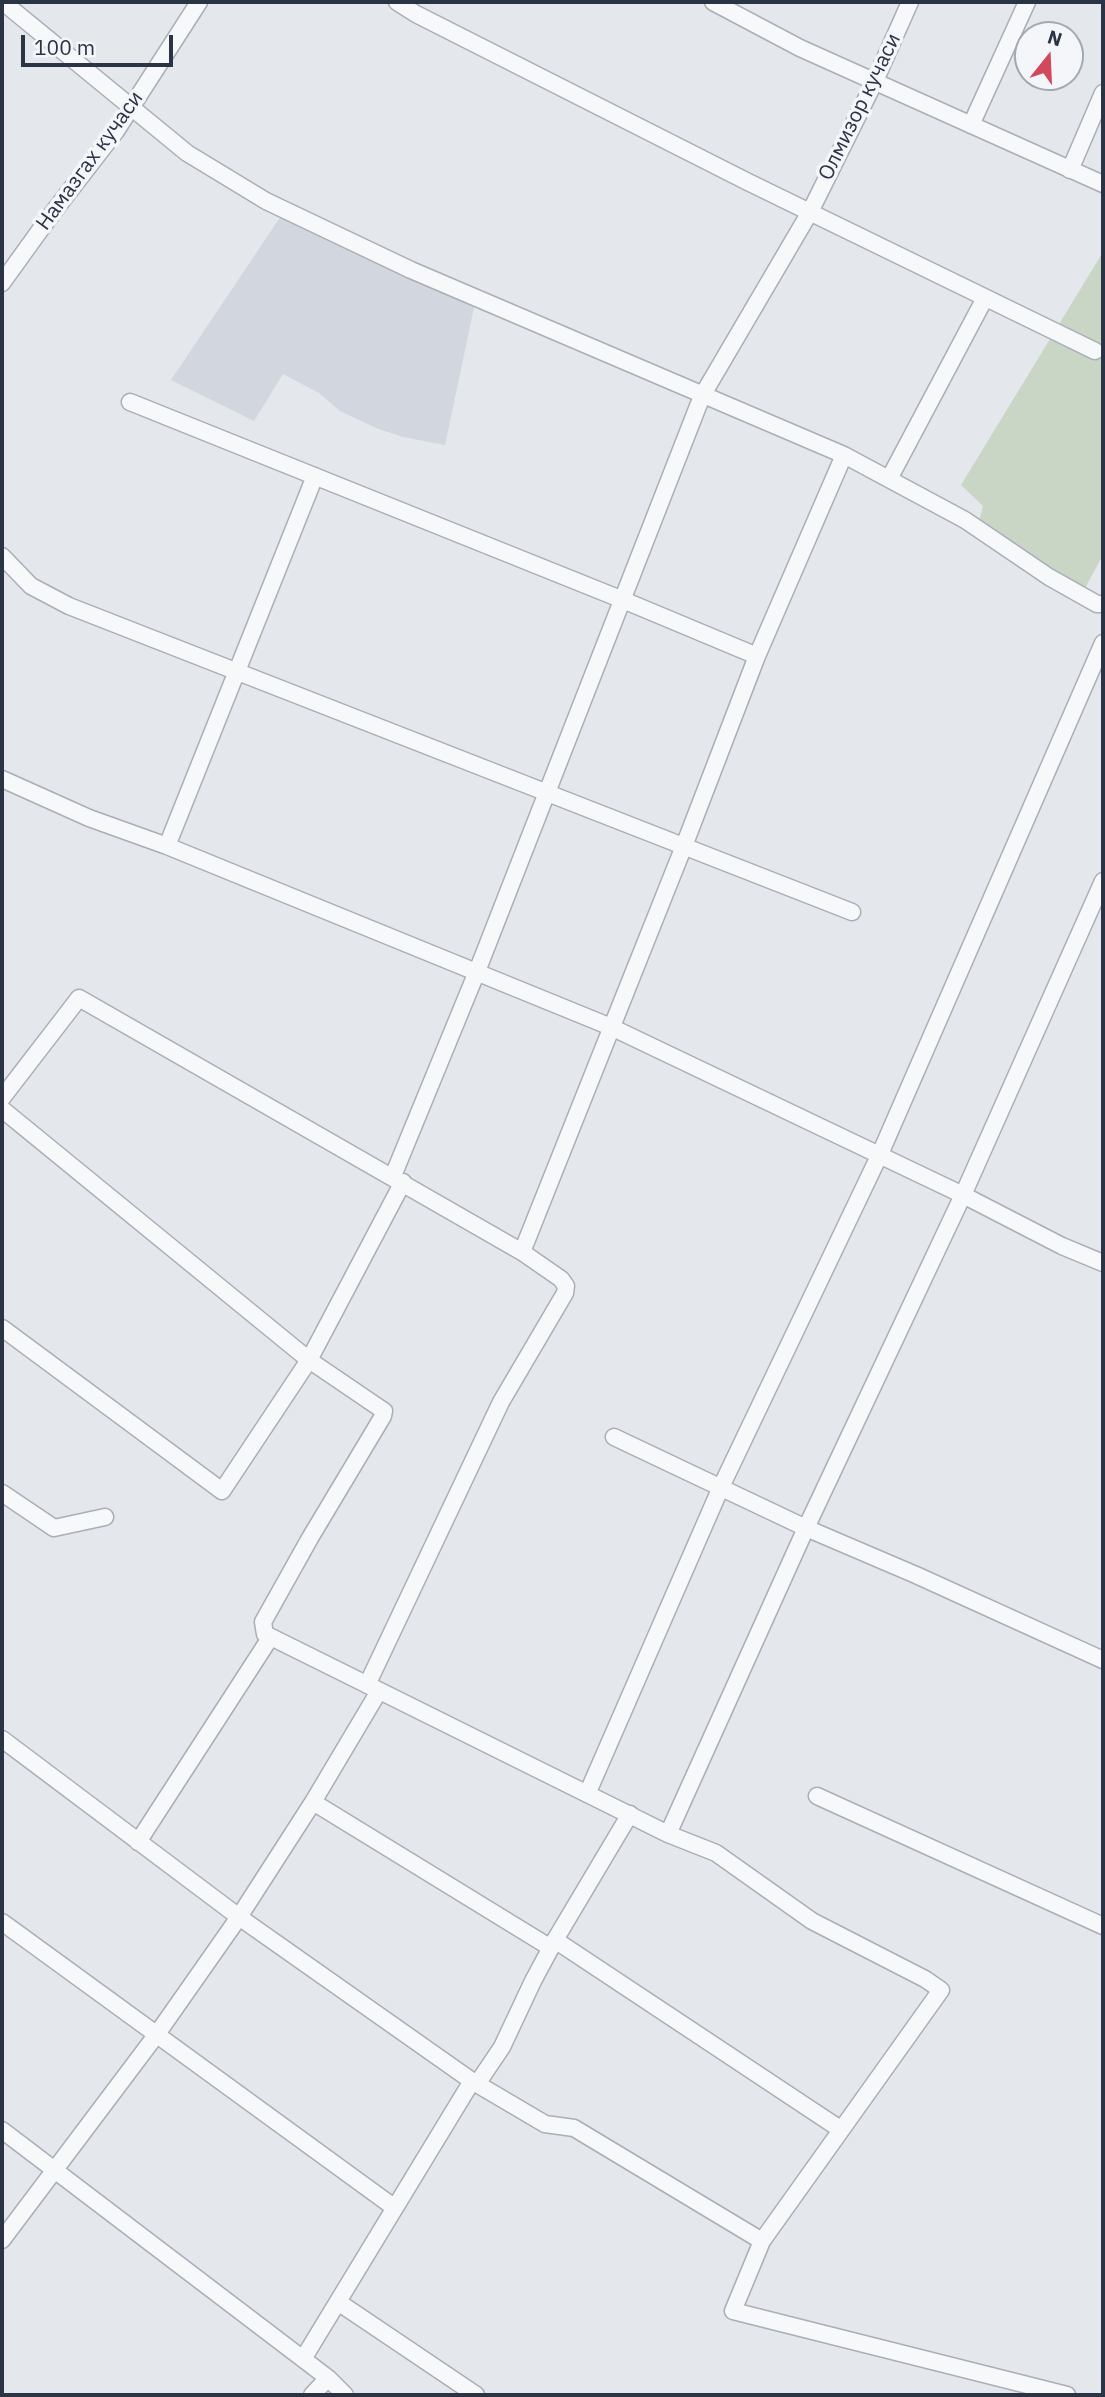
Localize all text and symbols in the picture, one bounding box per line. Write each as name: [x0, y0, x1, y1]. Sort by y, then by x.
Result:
scale bar: [24, 21, 177, 65]
north arrow: [1014, 21, 1084, 91]
text: N: [1045, 24, 1065, 51]
street label: Олмизор кучаси: [814, 29, 906, 185]
text: 100 m: [34, 33, 95, 61]
street label: Намазгах кучаси: [31, 87, 149, 235]

